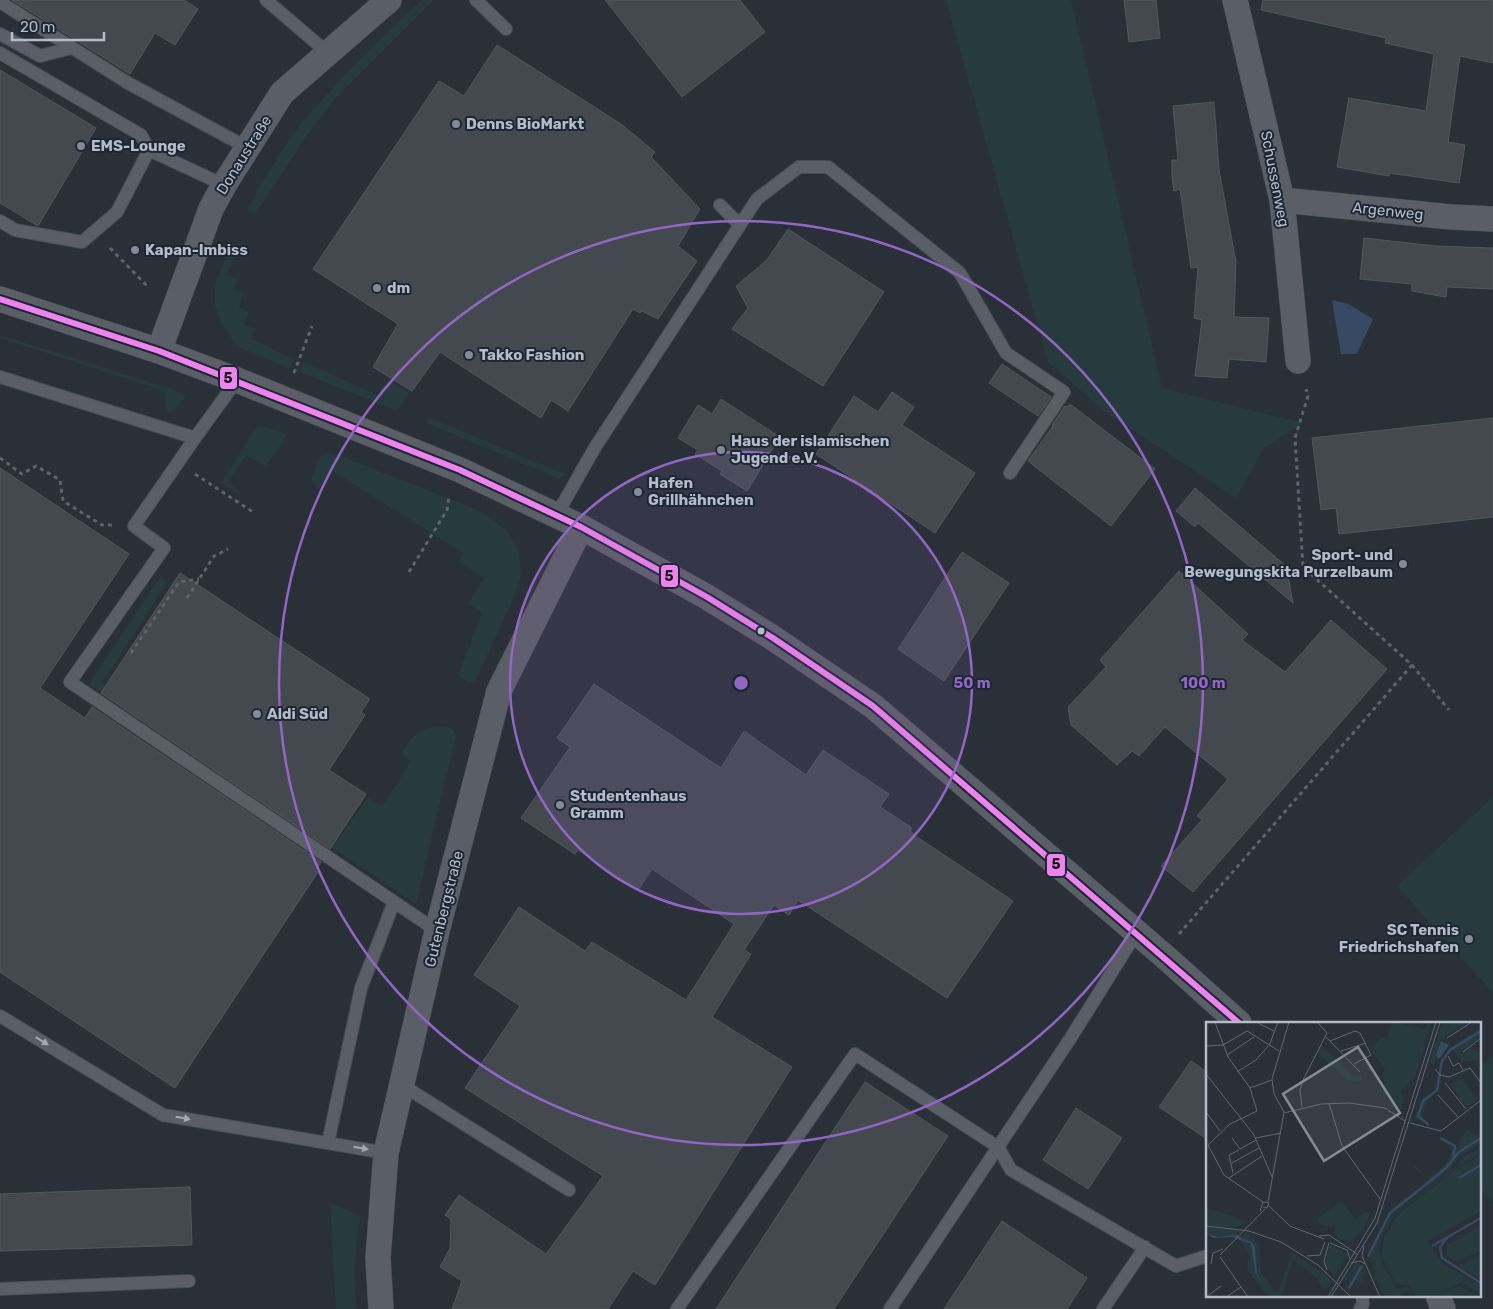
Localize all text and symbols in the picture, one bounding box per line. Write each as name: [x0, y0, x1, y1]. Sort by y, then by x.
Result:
scale bar: [12, 10, 105, 42]
text: 20 m: [20, 18, 55, 36]
street label: Donaustraße: [213, 112, 275, 198]
place label: Denns BioMarkt: [466, 115, 584, 133]
marker: Denns BioMarkt: [450, 118, 462, 130]
street label: Schussenweg: [1257, 129, 1293, 229]
place label: EMS-Lounge: [91, 137, 186, 155]
marker: EMS-Lounge: [75, 140, 87, 152]
street label: Argenweg: [1352, 198, 1424, 224]
place label: Kapan-Imbiss: [145, 241, 248, 259]
marker: Kapan-Imbiss: [129, 244, 141, 256]
place label: dm: [387, 279, 410, 297]
marker: dm: [371, 282, 383, 294]
place label: Takko Fashion: [479, 346, 585, 364]
marker: Takko Fashion: [463, 349, 475, 361]
line badge: 5: [219, 366, 238, 390]
text: 5: [223, 370, 233, 387]
place label: Haus der islamischen Jugend e.V.: [731, 432, 889, 467]
marker: Haus der islamischen Jugend e.V.: [715, 444, 727, 456]
place label: Hafen Grillhähnchen: [648, 474, 754, 509]
marker: Hafen Grillhähnchen: [632, 486, 644, 498]
place label: Sport- und Bewegungskita Purzelbaum: [1184, 546, 1393, 581]
marker: Sport- und Bewegungskita Purzelbaum: [1397, 558, 1409, 570]
line badge: 5: [660, 564, 679, 588]
text: 5: [664, 568, 674, 585]
unlabelled marker: [756, 626, 766, 636]
centre of rings: [732, 674, 750, 692]
text: 50 m: [954, 674, 990, 692]
text: 100 m: [1181, 674, 1225, 692]
place label: Aldi Süd: [267, 705, 328, 723]
marker: Aldi Süd: [251, 708, 263, 720]
place label: Studentenhaus Gramm: [570, 787, 687, 822]
marker: Studentenhaus Gramm: [554, 799, 566, 811]
street label: Gutenbergstraße: [421, 849, 467, 969]
line badge: 5: [1046, 853, 1066, 877]
text: 5: [1051, 856, 1061, 873]
place label: SC Tennis Friedrichshafen: [1339, 921, 1459, 956]
marker: SC Tennis Friedrichshafen: [1463, 933, 1475, 945]
inset map: [1206, 1022, 1480, 1296]
one-way arrow: [35, 1037, 48, 1046]
one-way arrow: [176, 1115, 192, 1123]
one-way arrow: [353, 1145, 369, 1153]

